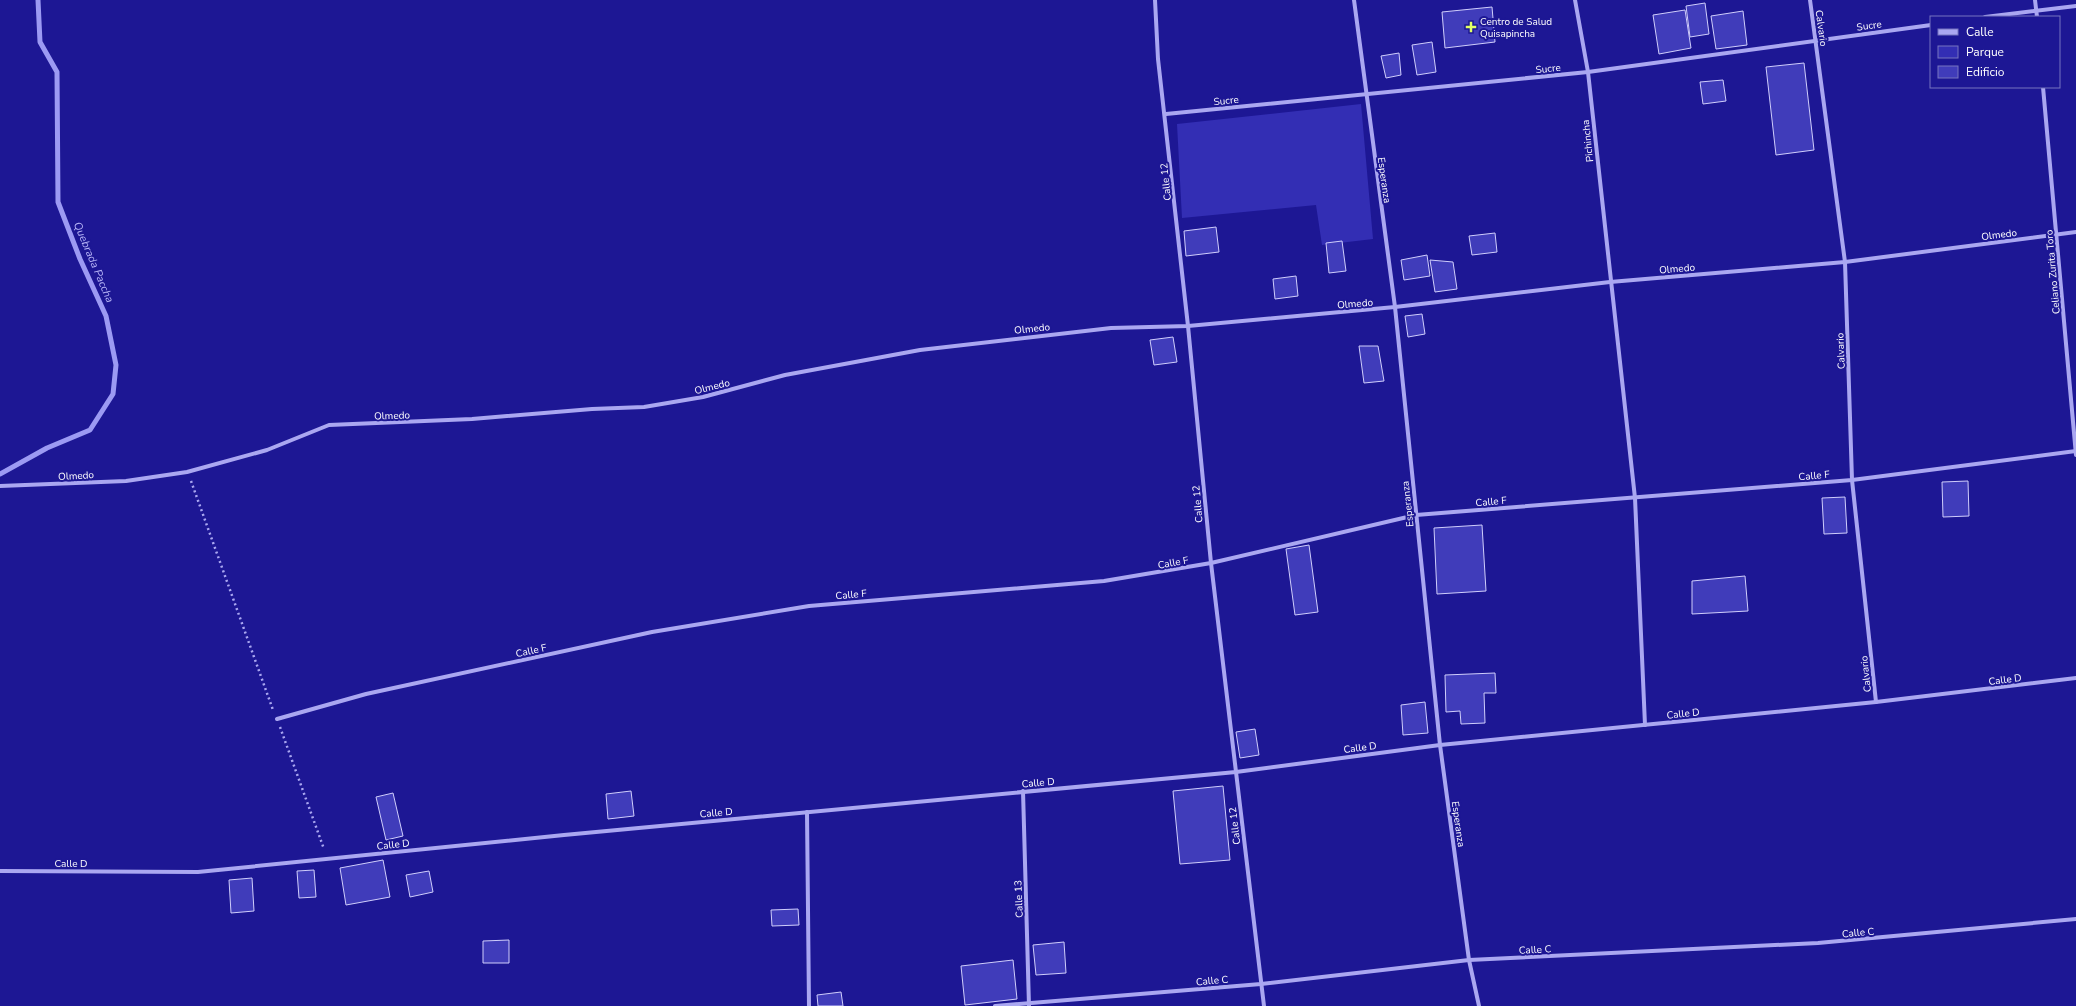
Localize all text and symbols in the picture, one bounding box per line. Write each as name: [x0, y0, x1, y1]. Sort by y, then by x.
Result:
street label: Calvario: [1812, 9, 1831, 48]
place label: Centro de Salud Quisapincha: [1480, 15, 1552, 41]
legend: [1930, 16, 2060, 88]
street label: Sucre: [1856, 17, 1883, 35]
marker: Centro de Salud Quisapincha: [1465, 21, 1477, 33]
text: Calle: [1966, 24, 1994, 40]
text: Parque: [1966, 44, 2004, 60]
street label: Sucre: [1535, 61, 1561, 77]
text: Edificio: [1966, 64, 2005, 80]
street label: Sucre: [1213, 93, 1239, 109]
street label: Pichincha: [1579, 119, 1597, 163]
street label: Esperanza: [1374, 156, 1394, 204]
street label: Calle 12: [1157, 162, 1175, 201]
water label: Quebrada Paccha: [70, 220, 117, 305]
street label: Olmedo: [1980, 226, 2018, 244]
street label: Celiano Zurita Toro: [2042, 229, 2064, 315]
street label: Olmedo: [1659, 260, 1696, 278]
street label: Olmedo: [1337, 295, 1374, 313]
street label: Olmedo: [1014, 320, 1051, 338]
street label: Calvario: [1833, 332, 1849, 369]
street label: Olmedo: [693, 376, 732, 398]
street label: Olmedo: [374, 408, 411, 424]
street label: Olmedo: [58, 468, 95, 484]
street label: Calle F: [1798, 468, 1831, 484]
street label: Esperanza: [1399, 480, 1417, 528]
street label: Calle 12: [1189, 485, 1207, 523]
street label: Calle F: [1475, 494, 1508, 510]
street label: Calle F: [1157, 553, 1190, 573]
street label: Calle F: [835, 587, 868, 603]
street label: Calle F: [515, 641, 548, 661]
street label: Calvario: [1857, 655, 1875, 693]
street label: Calle D: [1988, 671, 2022, 689]
street label: Calle D: [1666, 705, 1700, 723]
street label: Calle D: [1343, 739, 1377, 757]
street label: Calle D: [1021, 775, 1055, 791]
street label: Esperanza: [1448, 800, 1468, 848]
street label: Calle D: [699, 805, 733, 821]
street label: Calle 12: [1226, 806, 1244, 845]
street label: Calle D: [376, 836, 410, 854]
street label: Calle D: [54, 857, 88, 871]
street label: Calle 13: [1011, 880, 1027, 918]
street label: Calle C: [1841, 925, 1875, 941]
street label: Calle C: [1519, 942, 1552, 958]
street label: Calle C: [1195, 973, 1229, 989]

